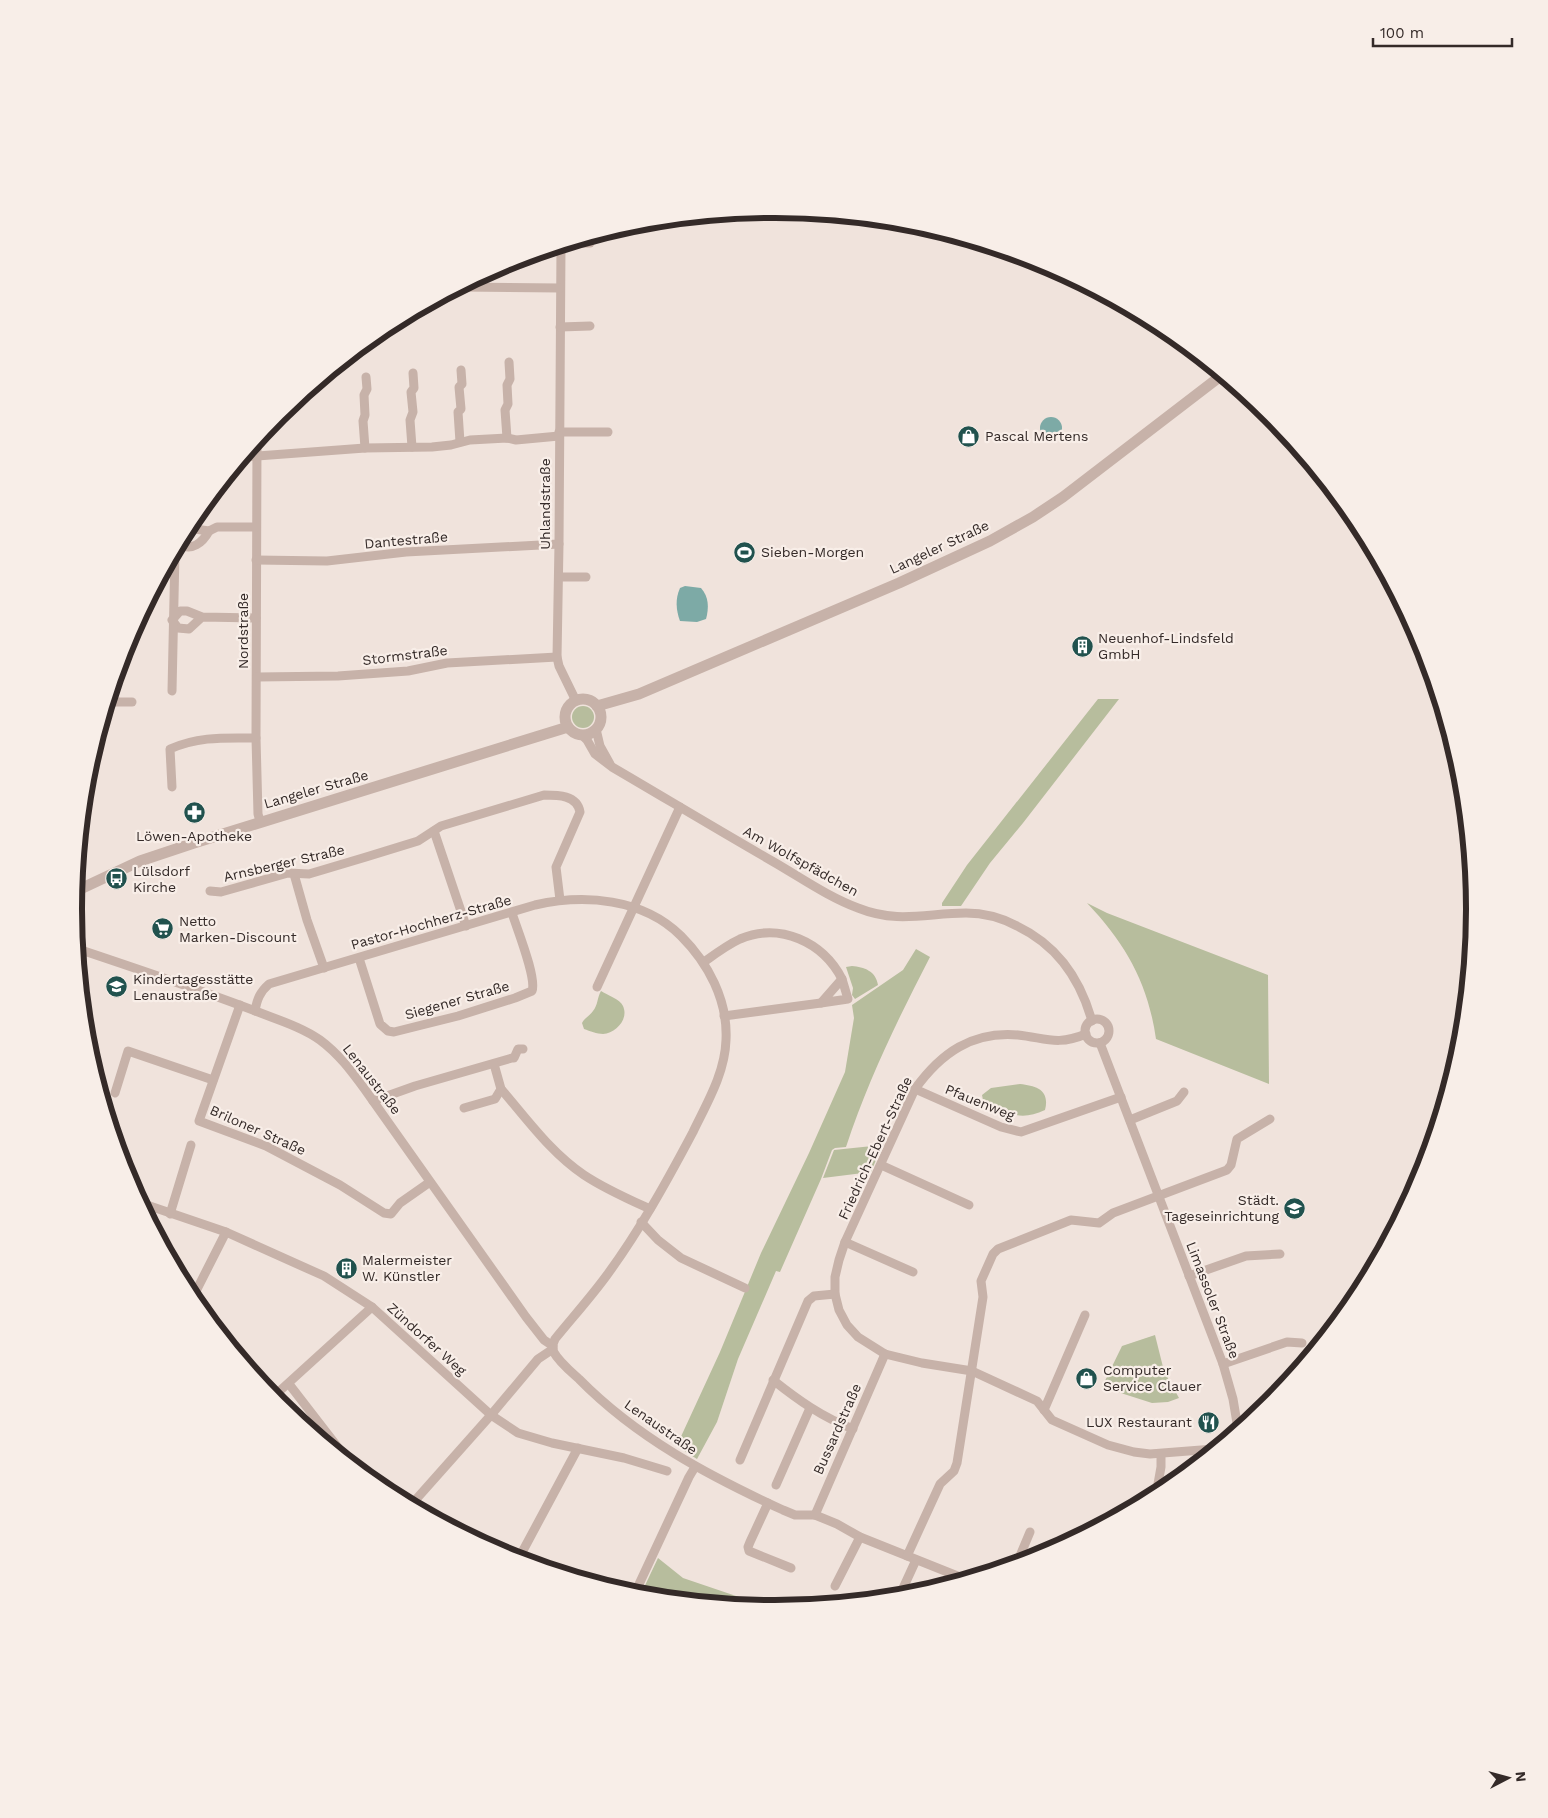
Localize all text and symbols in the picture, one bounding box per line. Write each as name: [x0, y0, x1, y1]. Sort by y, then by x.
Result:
scale bar: [1373, 15, 1512, 47]
text: 100 m: [1380, 24, 1424, 42]
shop icon: Pascal Mertens: [957, 424, 981, 448]
place label: Pascal Mertens: [985, 428, 1088, 444]
street label: Uhlandstraße: [537, 458, 553, 550]
street label: Langeler Straße: [887, 517, 991, 577]
street label: Dantestraße: [363, 528, 449, 552]
sports icon: Sieben-Morgen: [733, 540, 757, 564]
place label: Sieben-Morgen: [761, 544, 864, 560]
street label: Nordstraße: [235, 593, 251, 669]
place label: Neuenhof-Lindsfeld GmbH: [1098, 630, 1234, 662]
building icon: Neuenhof-Lindsfeld GmbH: [1070, 634, 1094, 658]
street label: Stormstraße: [361, 642, 449, 668]
street label: Langeler Straße: [262, 766, 370, 812]
pharmacy icon: Löwen-Apotheke: [182, 801, 206, 825]
street label: Am Wolfspfädchen: [741, 823, 861, 899]
place label: Löwen-Apotheke: [136, 828, 252, 844]
street label: Arnsberger Straße: [222, 841, 346, 885]
place label: Lülsdorf Kirche: [133, 863, 190, 895]
bus stop icon: Lülsdorf Kirche: [105, 867, 129, 891]
street label: Pastor-Hochherz-Straße: [349, 891, 513, 953]
place label: Netto Marken-Discount: [179, 913, 297, 945]
supermarket icon: Netto Marken-Discount: [151, 917, 175, 941]
place label: Kindertagesstätte Lenaustraße: [133, 971, 253, 1003]
school or university icon: Kindertagesstätte Lenaustraße: [105, 975, 129, 999]
street label: Siegener Straße: [403, 977, 511, 1023]
street label: Lenaustraße: [340, 1041, 404, 1117]
street label: Friedrich-Ebert-Straße: [835, 1074, 915, 1222]
street label: Pfauenweg: [943, 1081, 1018, 1123]
street label: Briloner Straße: [208, 1102, 308, 1158]
place label: Städt. Tageseinrichtung: [1164, 1192, 1280, 1224]
school or university icon: Städt. Tageseinrichtung: [1283, 1196, 1307, 1220]
street label: Limassoler Straße: [1183, 1239, 1243, 1361]
place label: Malermeister W. Künstler: [362, 1252, 452, 1284]
building icon: Malermeister W. Künstler: [334, 1256, 358, 1280]
street label: Zündorfer Weg: [384, 1299, 470, 1379]
place label: Computer Service Clauer: [1103, 1362, 1202, 1394]
shop icon: Computer Service Clauer: [1075, 1366, 1099, 1390]
street label: Bussardstraße: [810, 1381, 864, 1477]
street label: Lenaustraße: [622, 1396, 700, 1458]
restaurant icon: LUX Restaurant: [1196, 1410, 1220, 1434]
place label: LUX Restaurant: [1086, 1414, 1192, 1430]
north arrow: [1483, 1753, 1533, 1803]
text: N: [1512, 1771, 1529, 1783]

